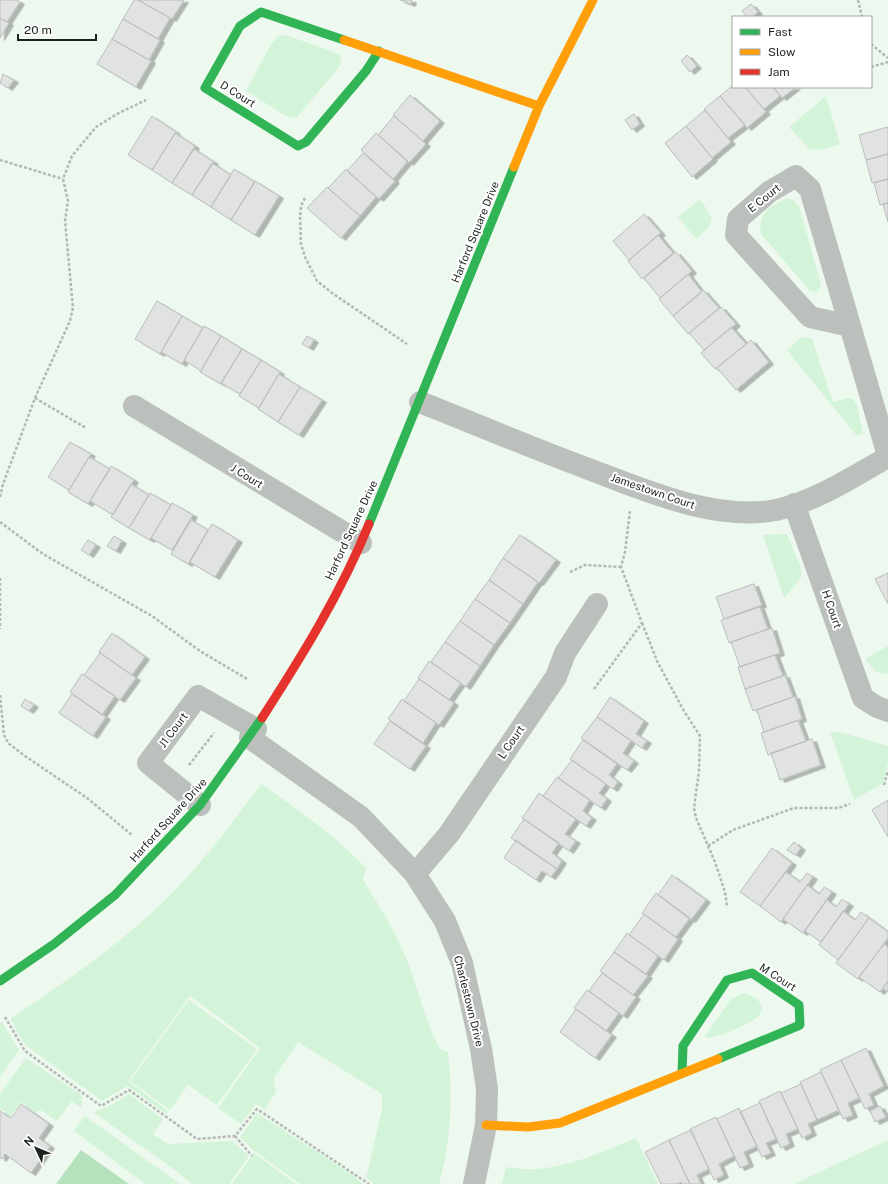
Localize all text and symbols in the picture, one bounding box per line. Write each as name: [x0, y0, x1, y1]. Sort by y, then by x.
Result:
scale bar: [18, 16, 96, 42]
legend: [732, 16, 872, 88]
text: 20 m: [24, 23, 52, 37]
text: Fast: [768, 25, 793, 39]
text: Slow: [768, 45, 796, 59]
text: Jam: [768, 65, 790, 79]
street label: D Court: [218, 79, 258, 109]
street label: Harford Square Drive: [449, 179, 501, 285]
street label: E Court: [745, 182, 783, 214]
street label: J Court: [229, 461, 265, 491]
street label: Jamestown Court: [609, 471, 697, 511]
street label: Harford Square Drive: [323, 478, 379, 582]
street label: H Court: [820, 588, 844, 630]
street label: J1 Court: [156, 710, 190, 750]
street label: L Court: [495, 723, 527, 761]
street label: Harford Square Drive: [127, 776, 209, 864]
street label: Charlestown Drive: [452, 954, 486, 1048]
street label: M Court: [758, 961, 798, 993]
north arrow: [16, 1128, 56, 1168]
text: N: [22, 1134, 36, 1148]

